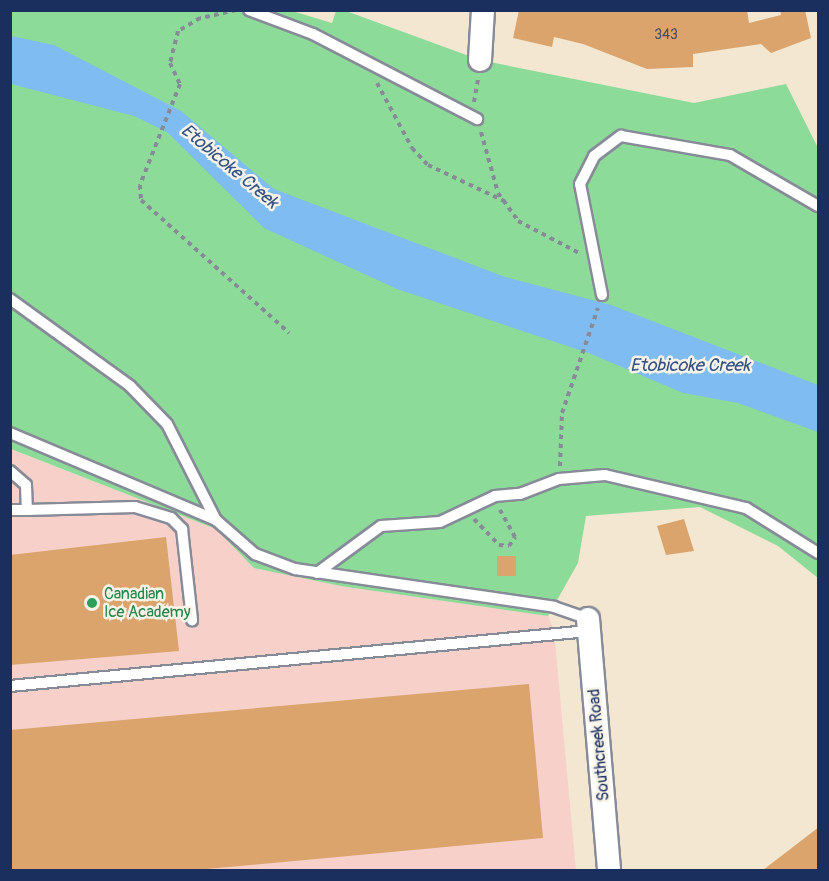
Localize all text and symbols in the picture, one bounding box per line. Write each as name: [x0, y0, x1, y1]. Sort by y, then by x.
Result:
house number: 343: [654, 27, 678, 43]
water label: Etobicoke Creek: [176, 120, 282, 214]
water label: Etobicoke Creek: [630, 355, 750, 377]
place label: Canadian Ice Academy: [104, 584, 191, 622]
marker: Canadian Ice Academy: [85, 596, 99, 610]
street label: Southcreek Road: [585, 688, 613, 802]

